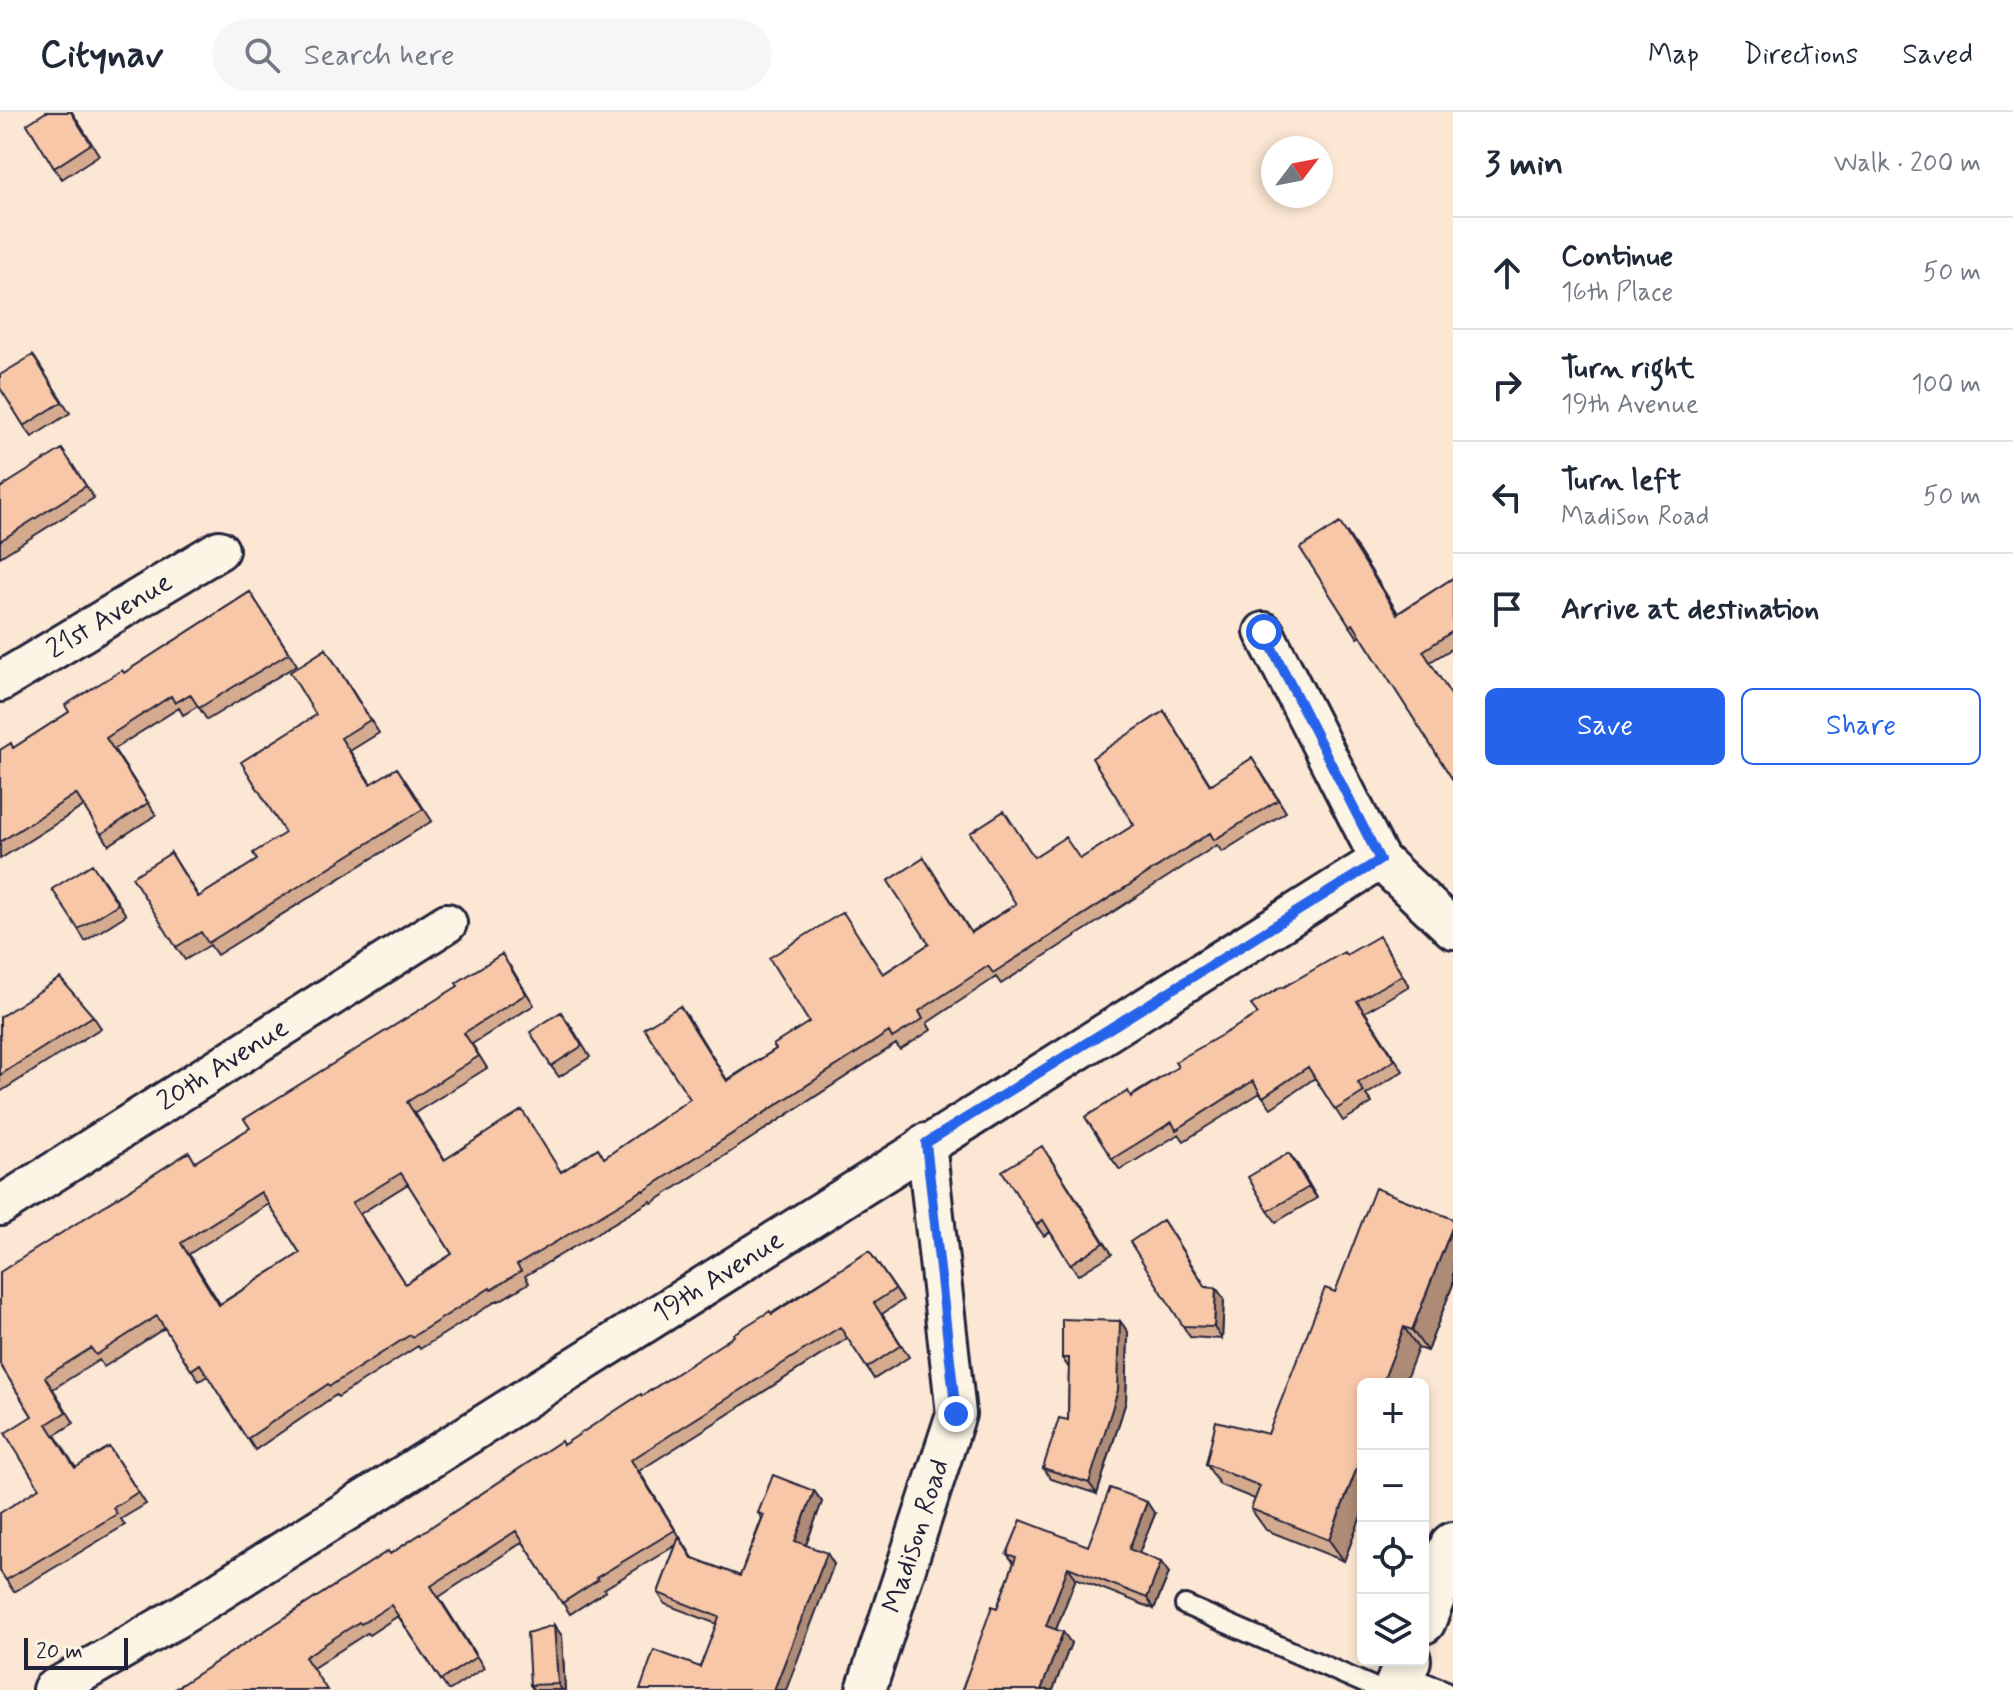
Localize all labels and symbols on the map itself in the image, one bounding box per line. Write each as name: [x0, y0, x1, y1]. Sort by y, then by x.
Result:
north arrow: [1261, 136, 1333, 208]
street label: 21st Avenue: [40, 564, 179, 668]
route start: [1246, 614, 1282, 650]
street label: 20th Avenue: [150, 1009, 296, 1120]
street label: 19th Avenue: [646, 1222, 791, 1332]
route end: [938, 1396, 974, 1432]
street label: Madison Road: [874, 1454, 959, 1618]
scale bar: [24, 1634, 128, 1670]

